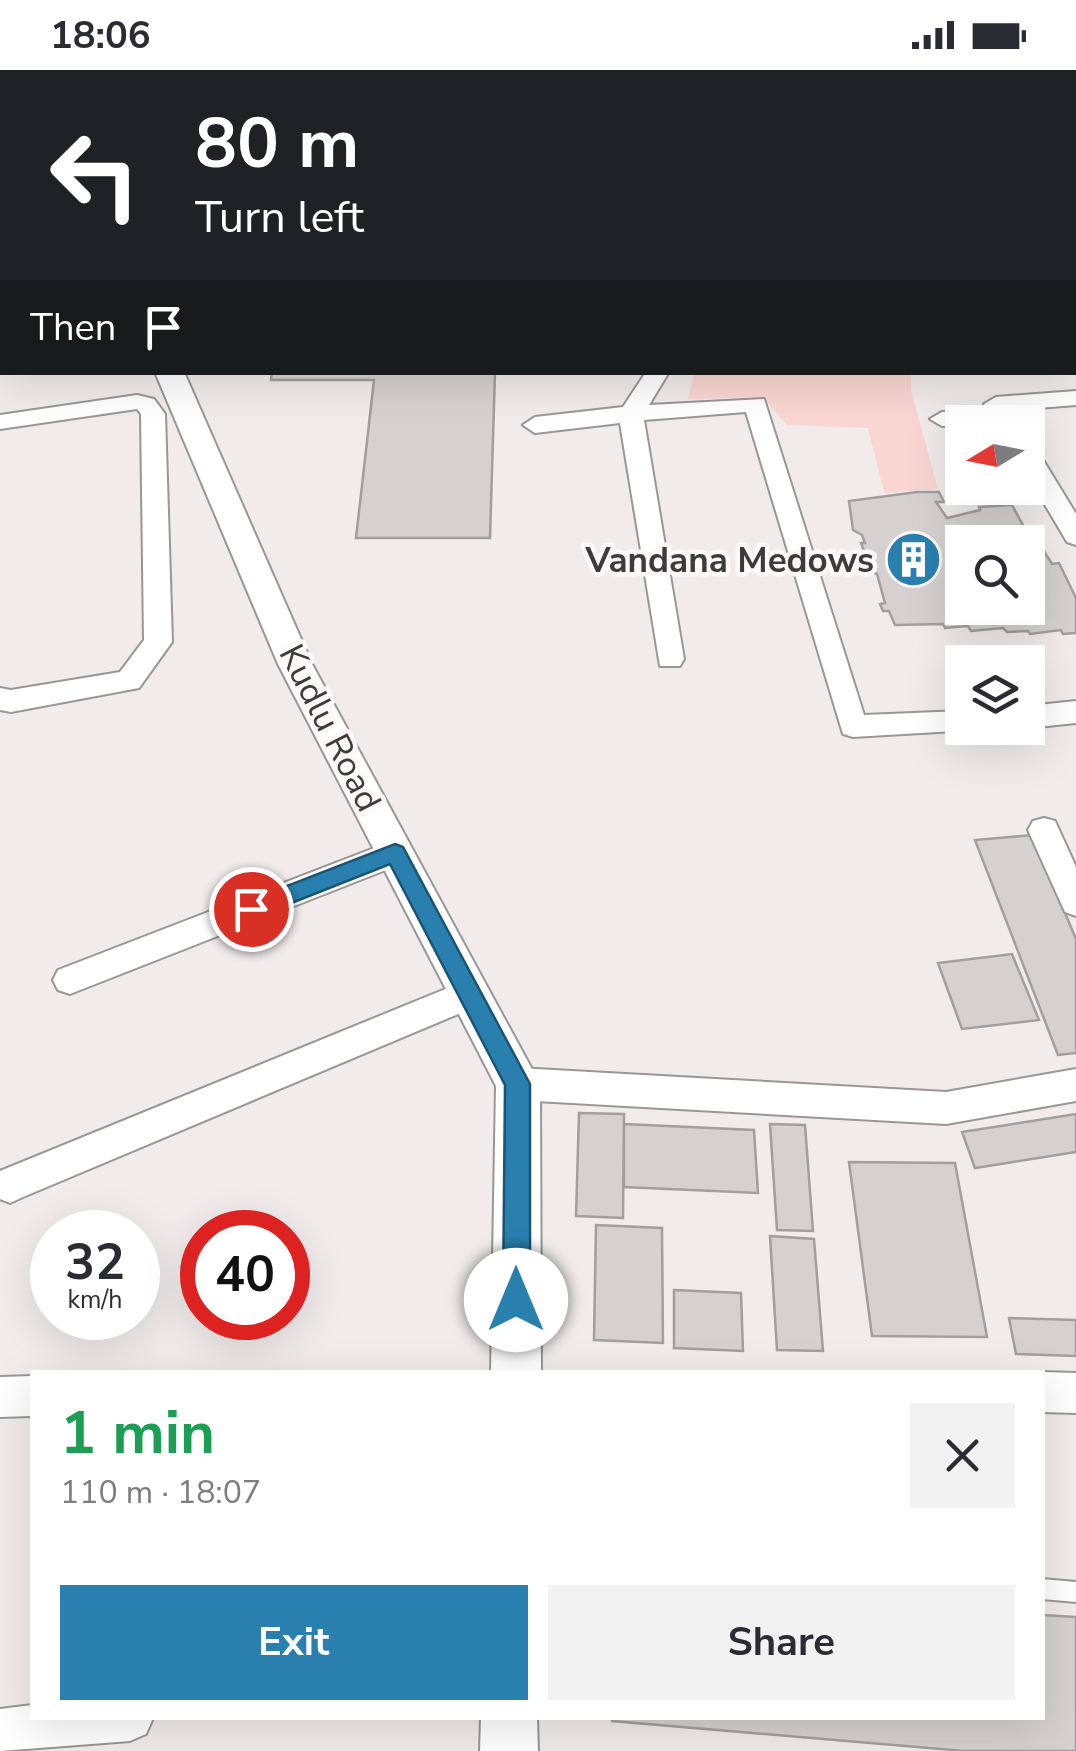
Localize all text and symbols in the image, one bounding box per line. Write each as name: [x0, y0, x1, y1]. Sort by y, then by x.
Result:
text: 18:06: [50, 10, 151, 61]
text: 80 m: [195, 96, 359, 192]
icon: left: [30, 110, 160, 240]
text: Turn left: [195, 187, 364, 248]
icon: arrive: [136, 300, 191, 355]
text: Then: [30, 302, 116, 353]
north arrow: [945, 405, 1045, 505]
map controls: [945, 405, 1045, 745]
button: search: [945, 525, 1045, 625]
building icon: Vandana Medows: [883, 530, 943, 590]
place label: Vandana Medows: [585, 537, 874, 584]
street label: Kudlu Road: [268, 636, 392, 820]
button: layers: [945, 645, 1045, 745]
pin: [209, 867, 294, 952]
icon: arrive: [224, 882, 279, 937]
speed limit sign: 40: [180, 1210, 310, 1340]
text: 32: [65, 1228, 125, 1297]
position arrow: [464, 1248, 568, 1352]
text: km/h: [67, 1283, 123, 1317]
text: 1 min: [60, 1392, 215, 1474]
button: close: [910, 1403, 1015, 1508]
text: 110 m · 18:07: [60, 1471, 261, 1514]
button: Exit: [60, 1585, 528, 1700]
button: Share: [548, 1585, 1015, 1700]

